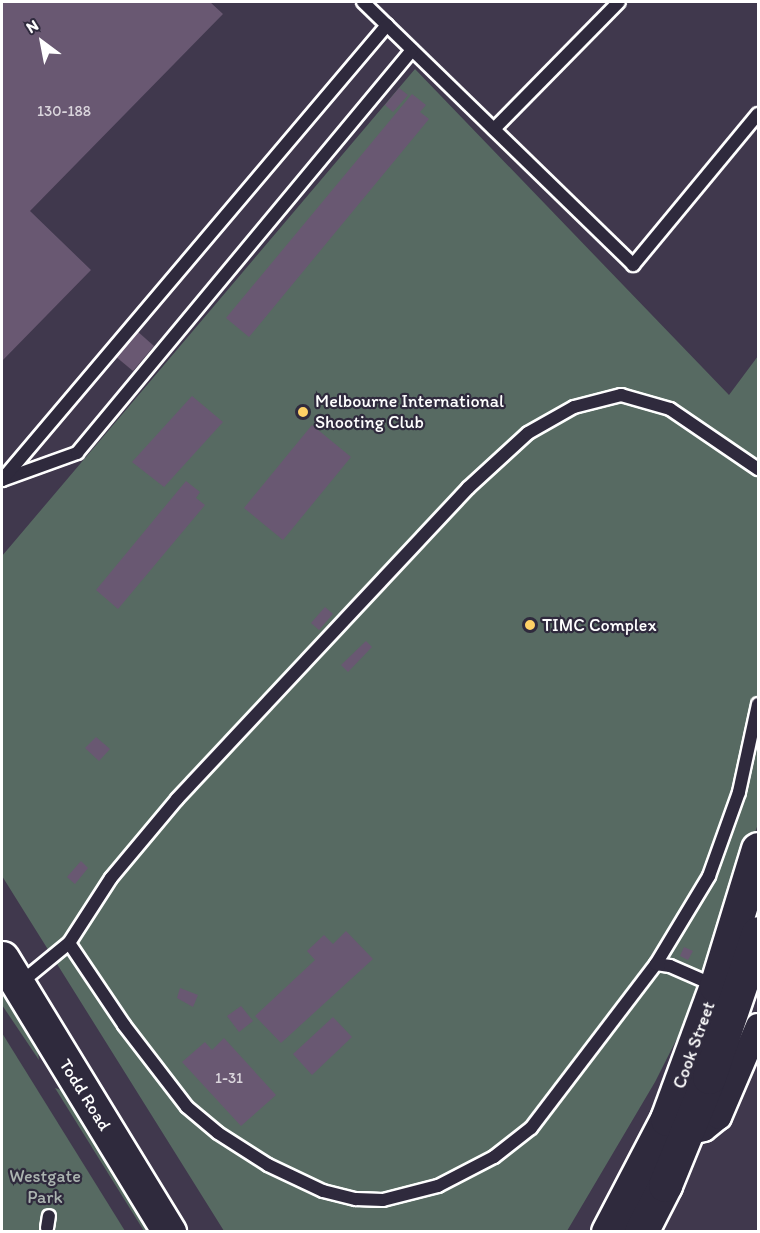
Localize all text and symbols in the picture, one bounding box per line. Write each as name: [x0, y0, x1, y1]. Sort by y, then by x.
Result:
north arrow: [12, 12, 72, 72]
text: N: [23, 15, 42, 37]
house number: 130-188: [37, 103, 91, 121]
place label: Melbourne International Shooting Club: [315, 391, 504, 434]
marker: Melbourne International Shooting Club: [296, 405, 310, 419]
place label: TIMC Complex: [542, 614, 656, 636]
marker: TIMC Complex: [523, 618, 537, 632]
street label: Cook Street: [668, 999, 720, 1091]
street label: Todd Road: [55, 1055, 115, 1135]
house number: 1-31: [215, 1070, 243, 1088]
park label: Westgate Park: [9, 1166, 81, 1208]

